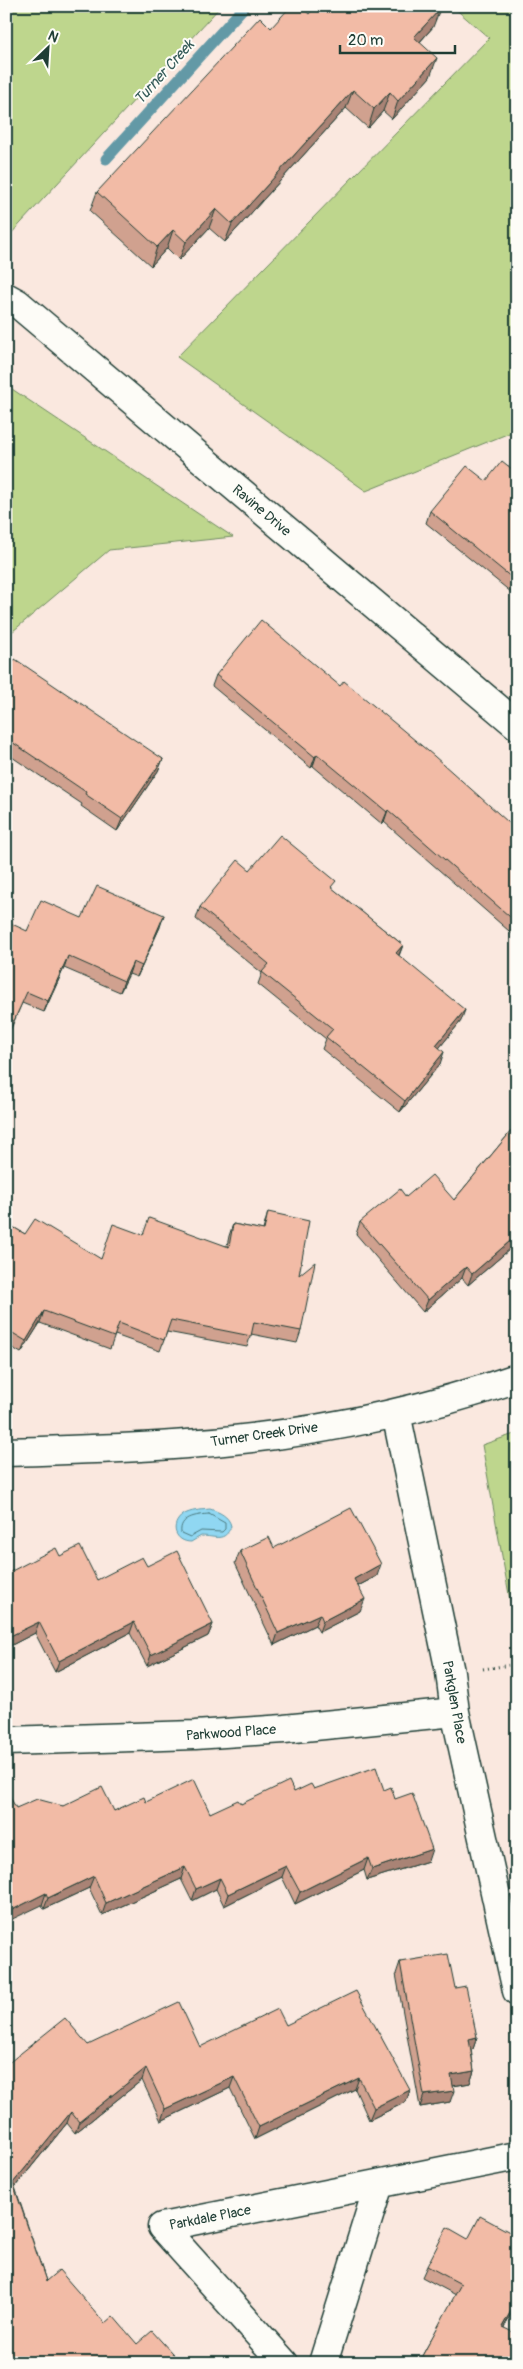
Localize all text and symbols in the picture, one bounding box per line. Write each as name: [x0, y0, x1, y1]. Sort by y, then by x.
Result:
north arrow: [22, 22, 72, 72]
scale bar: [340, 22, 456, 54]
text: N: [45, 27, 61, 46]
text: 20 m: [348, 31, 383, 50]
water label: Turner Creek: [130, 35, 200, 109]
street label: Ravine Drive: [229, 481, 294, 540]
street label: Turner Creek Drive: [209, 1419, 319, 1450]
street label: Parkglen Place: [439, 1659, 470, 1745]
street label: Parkwood Place: [185, 1721, 277, 1744]
street label: Parkdale Place: [168, 2201, 252, 2234]

